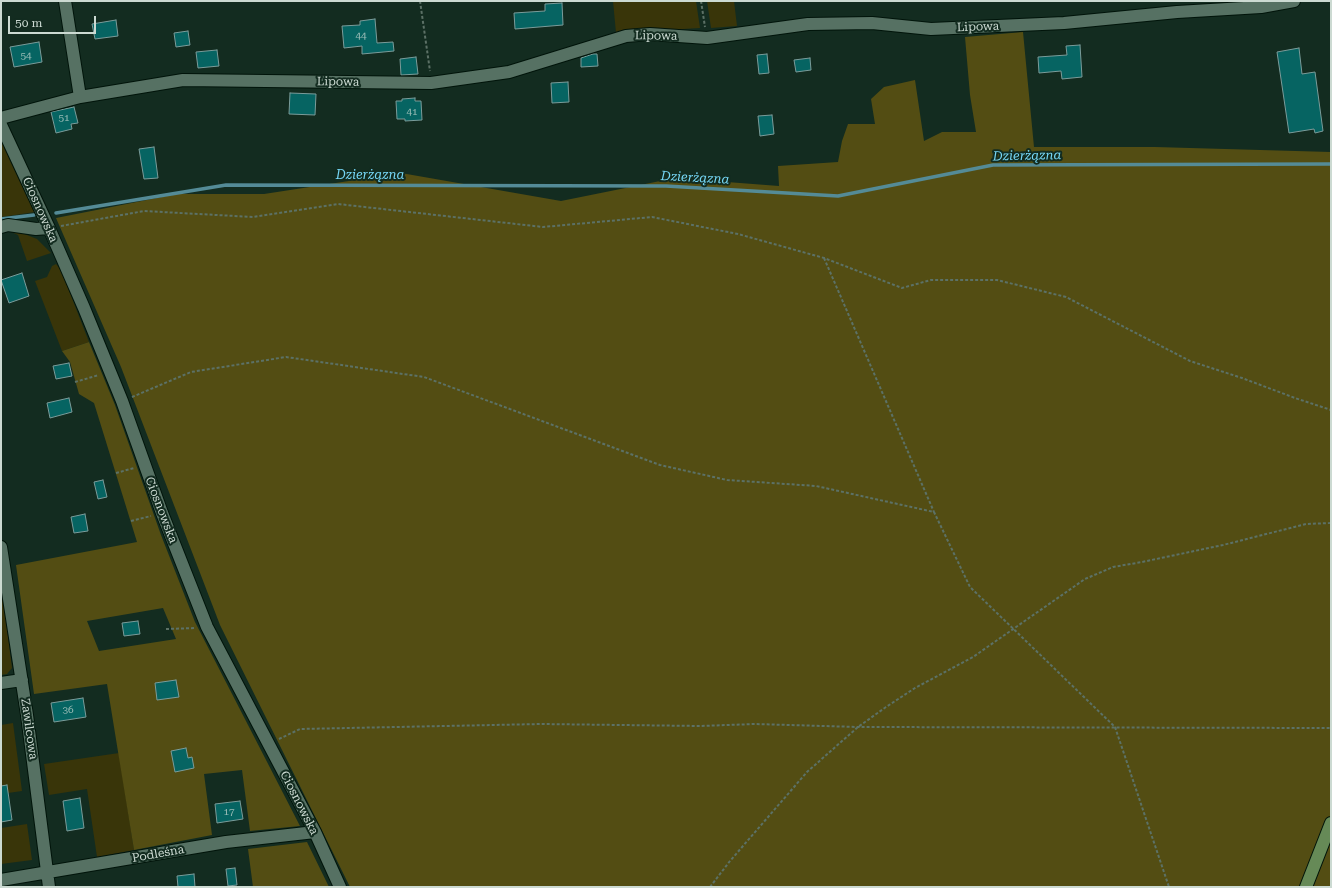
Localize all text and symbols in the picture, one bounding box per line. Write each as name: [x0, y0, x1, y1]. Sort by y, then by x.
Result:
scale bar: [10, 8, 98, 34]
text: 50 m: [15, 16, 42, 30]
street label: Lipowa: [957, 19, 999, 35]
street label: Lipowa: [635, 28, 677, 44]
house number: 44: [355, 30, 367, 42]
house number: 54: [20, 50, 32, 62]
street label: Lipowa: [317, 74, 359, 90]
house number: 41: [406, 106, 418, 118]
house number: 51: [58, 112, 70, 124]
water label: Dzierżązna: [993, 148, 1061, 164]
water label: Dzierżązna: [336, 167, 404, 183]
water label: Dzierżązna: [660, 168, 730, 188]
street label: Ciosnowska: [19, 175, 61, 245]
street label: Ciosnowska: [142, 475, 180, 545]
street label: Zawilcowa: [18, 698, 40, 760]
house number: 36: [62, 704, 74, 716]
street label: Ciosnowska: [277, 769, 321, 837]
house number: 17: [223, 806, 235, 818]
street label: Podleśna: [131, 842, 185, 866]

